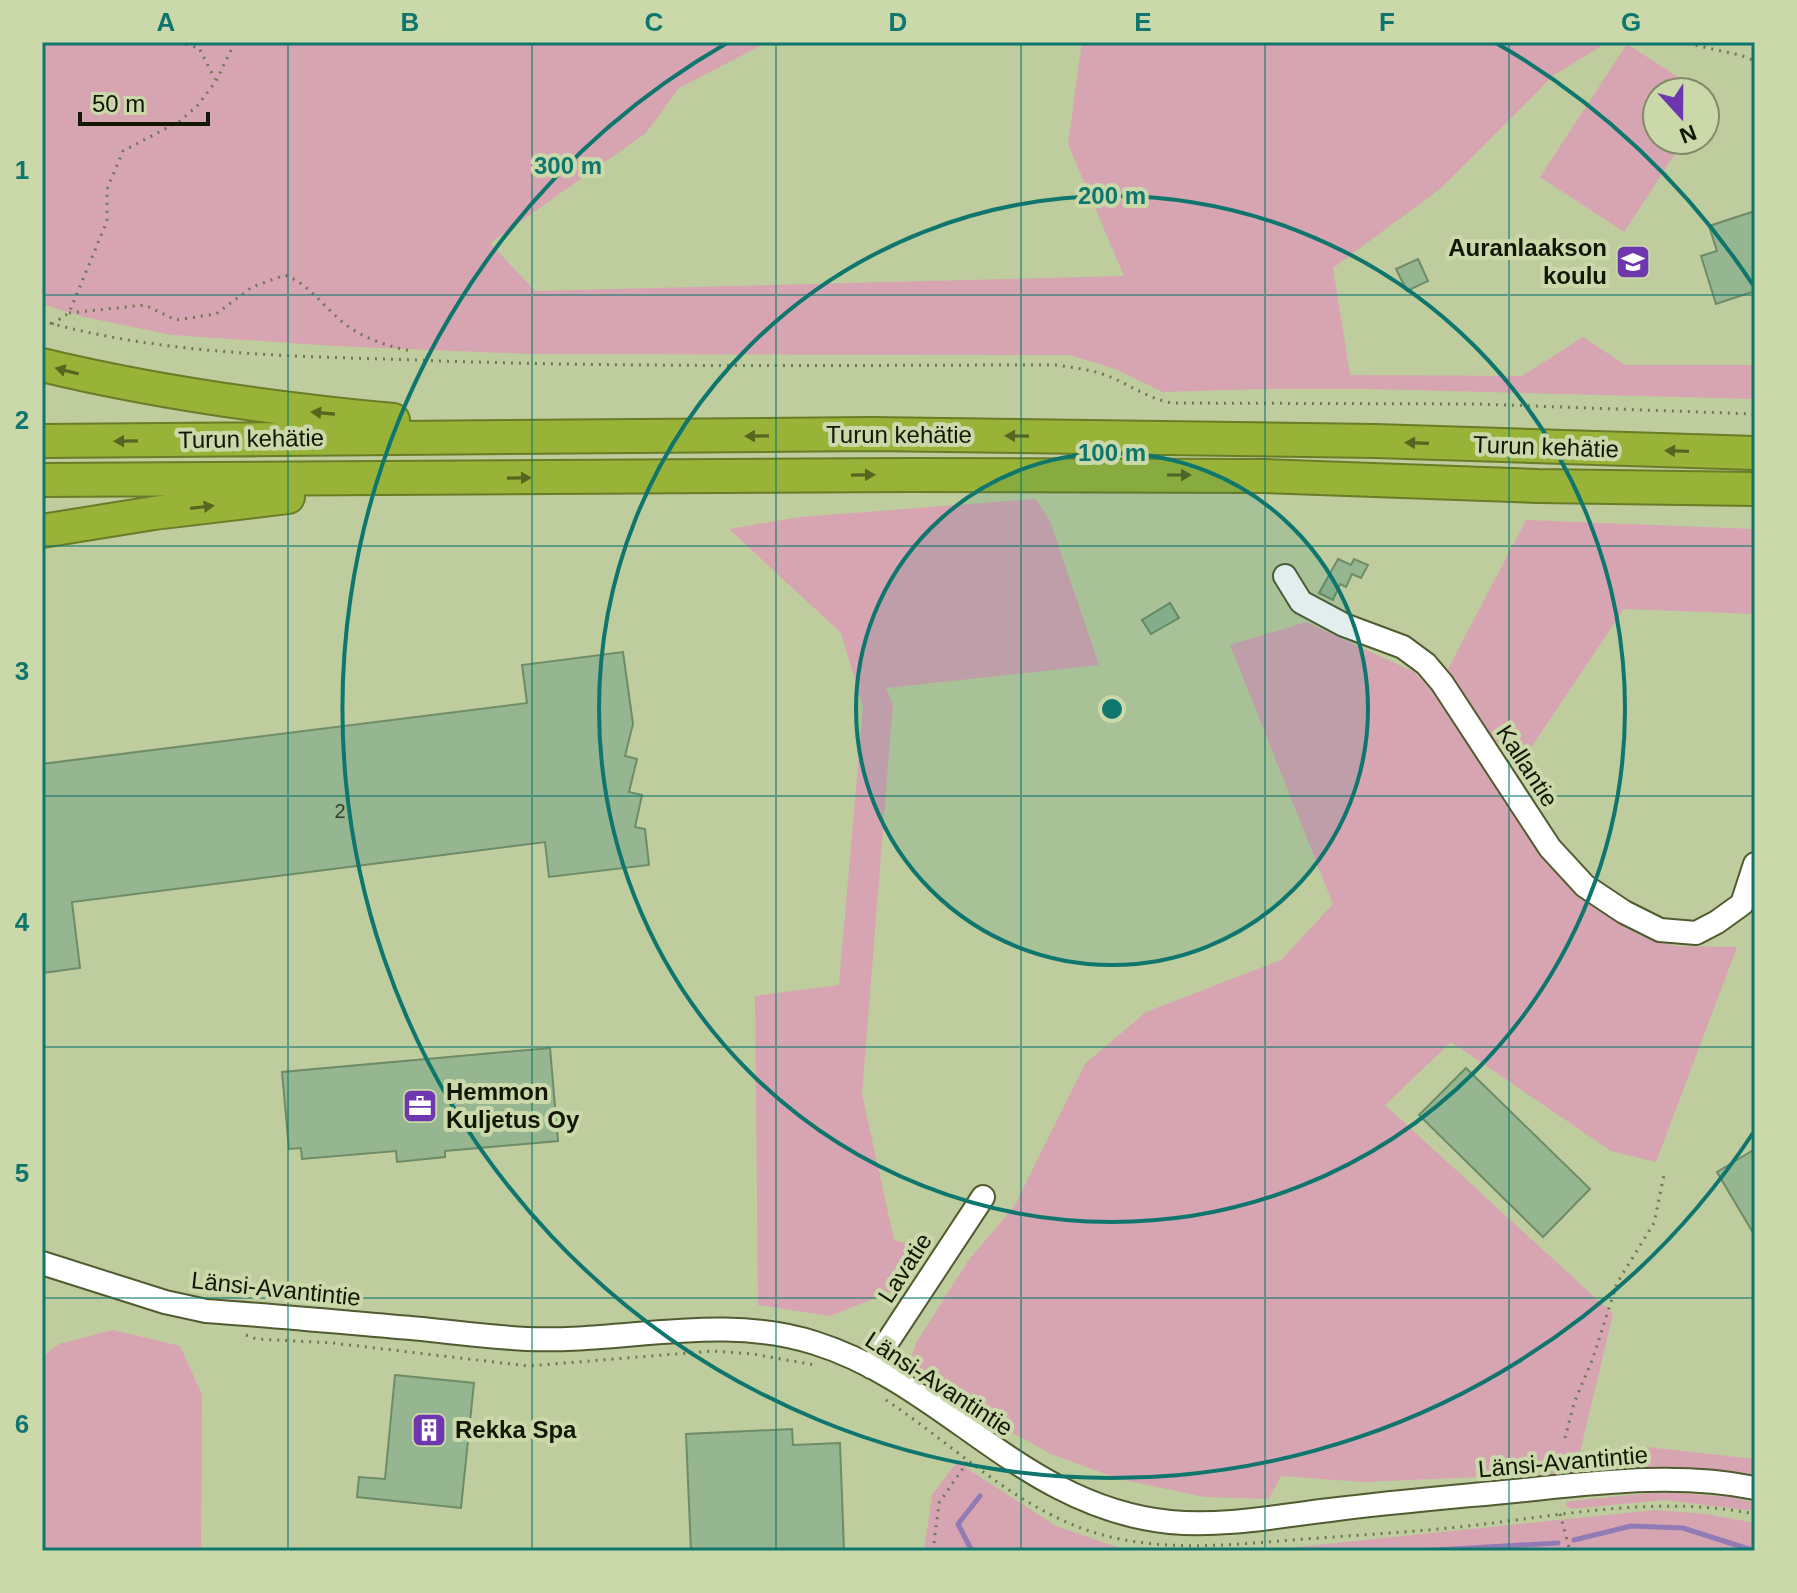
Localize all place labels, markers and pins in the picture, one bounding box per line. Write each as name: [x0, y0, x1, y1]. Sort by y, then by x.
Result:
place label: Auranlaakson koulu: [1448, 234, 1607, 289]
school or university icon: Auranlaakson koulu: [1614, 243, 1652, 281]
centre of rings: [1098, 695, 1126, 723]
place label: Hemmon Kuljetus Oy: [446, 1078, 580, 1133]
office icon: Hemmon Kuljetus Oy: [401, 1087, 439, 1125]
building icon: Rekka Spa: [410, 1411, 448, 1449]
place label: Rekka Spa: [455, 1416, 577, 1443]

